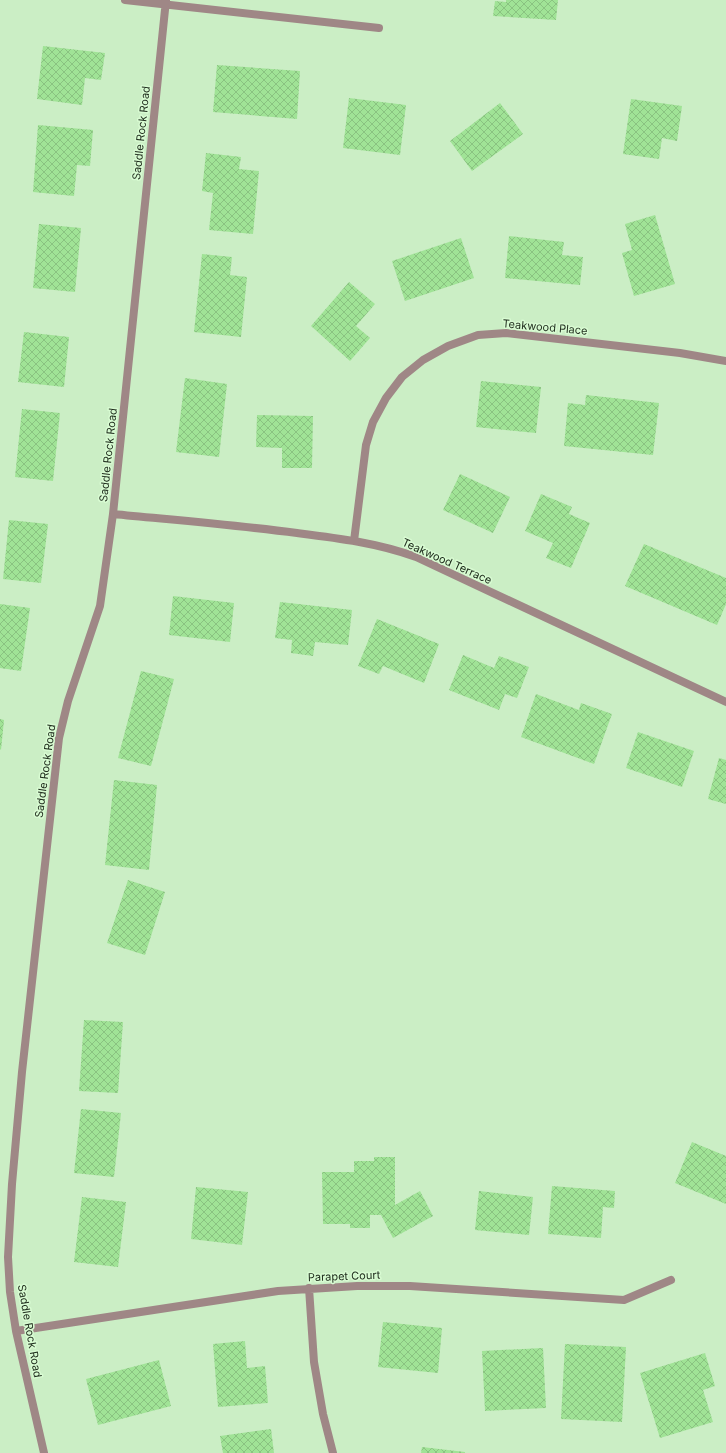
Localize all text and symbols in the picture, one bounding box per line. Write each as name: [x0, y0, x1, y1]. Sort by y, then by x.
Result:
street label: Saddle Rock Road: [129, 85, 153, 181]
street label: Teakwood Place: [502, 316, 588, 338]
street label: Saddle Rock Road: [96, 407, 120, 503]
street label: Teakwood Terrace: [400, 535, 494, 587]
street label: Saddle Rock Road: [32, 723, 58, 819]
street label: Parapet Court: [308, 1268, 381, 1284]
street label: Saddle Rock Road: [15, 1283, 45, 1379]

